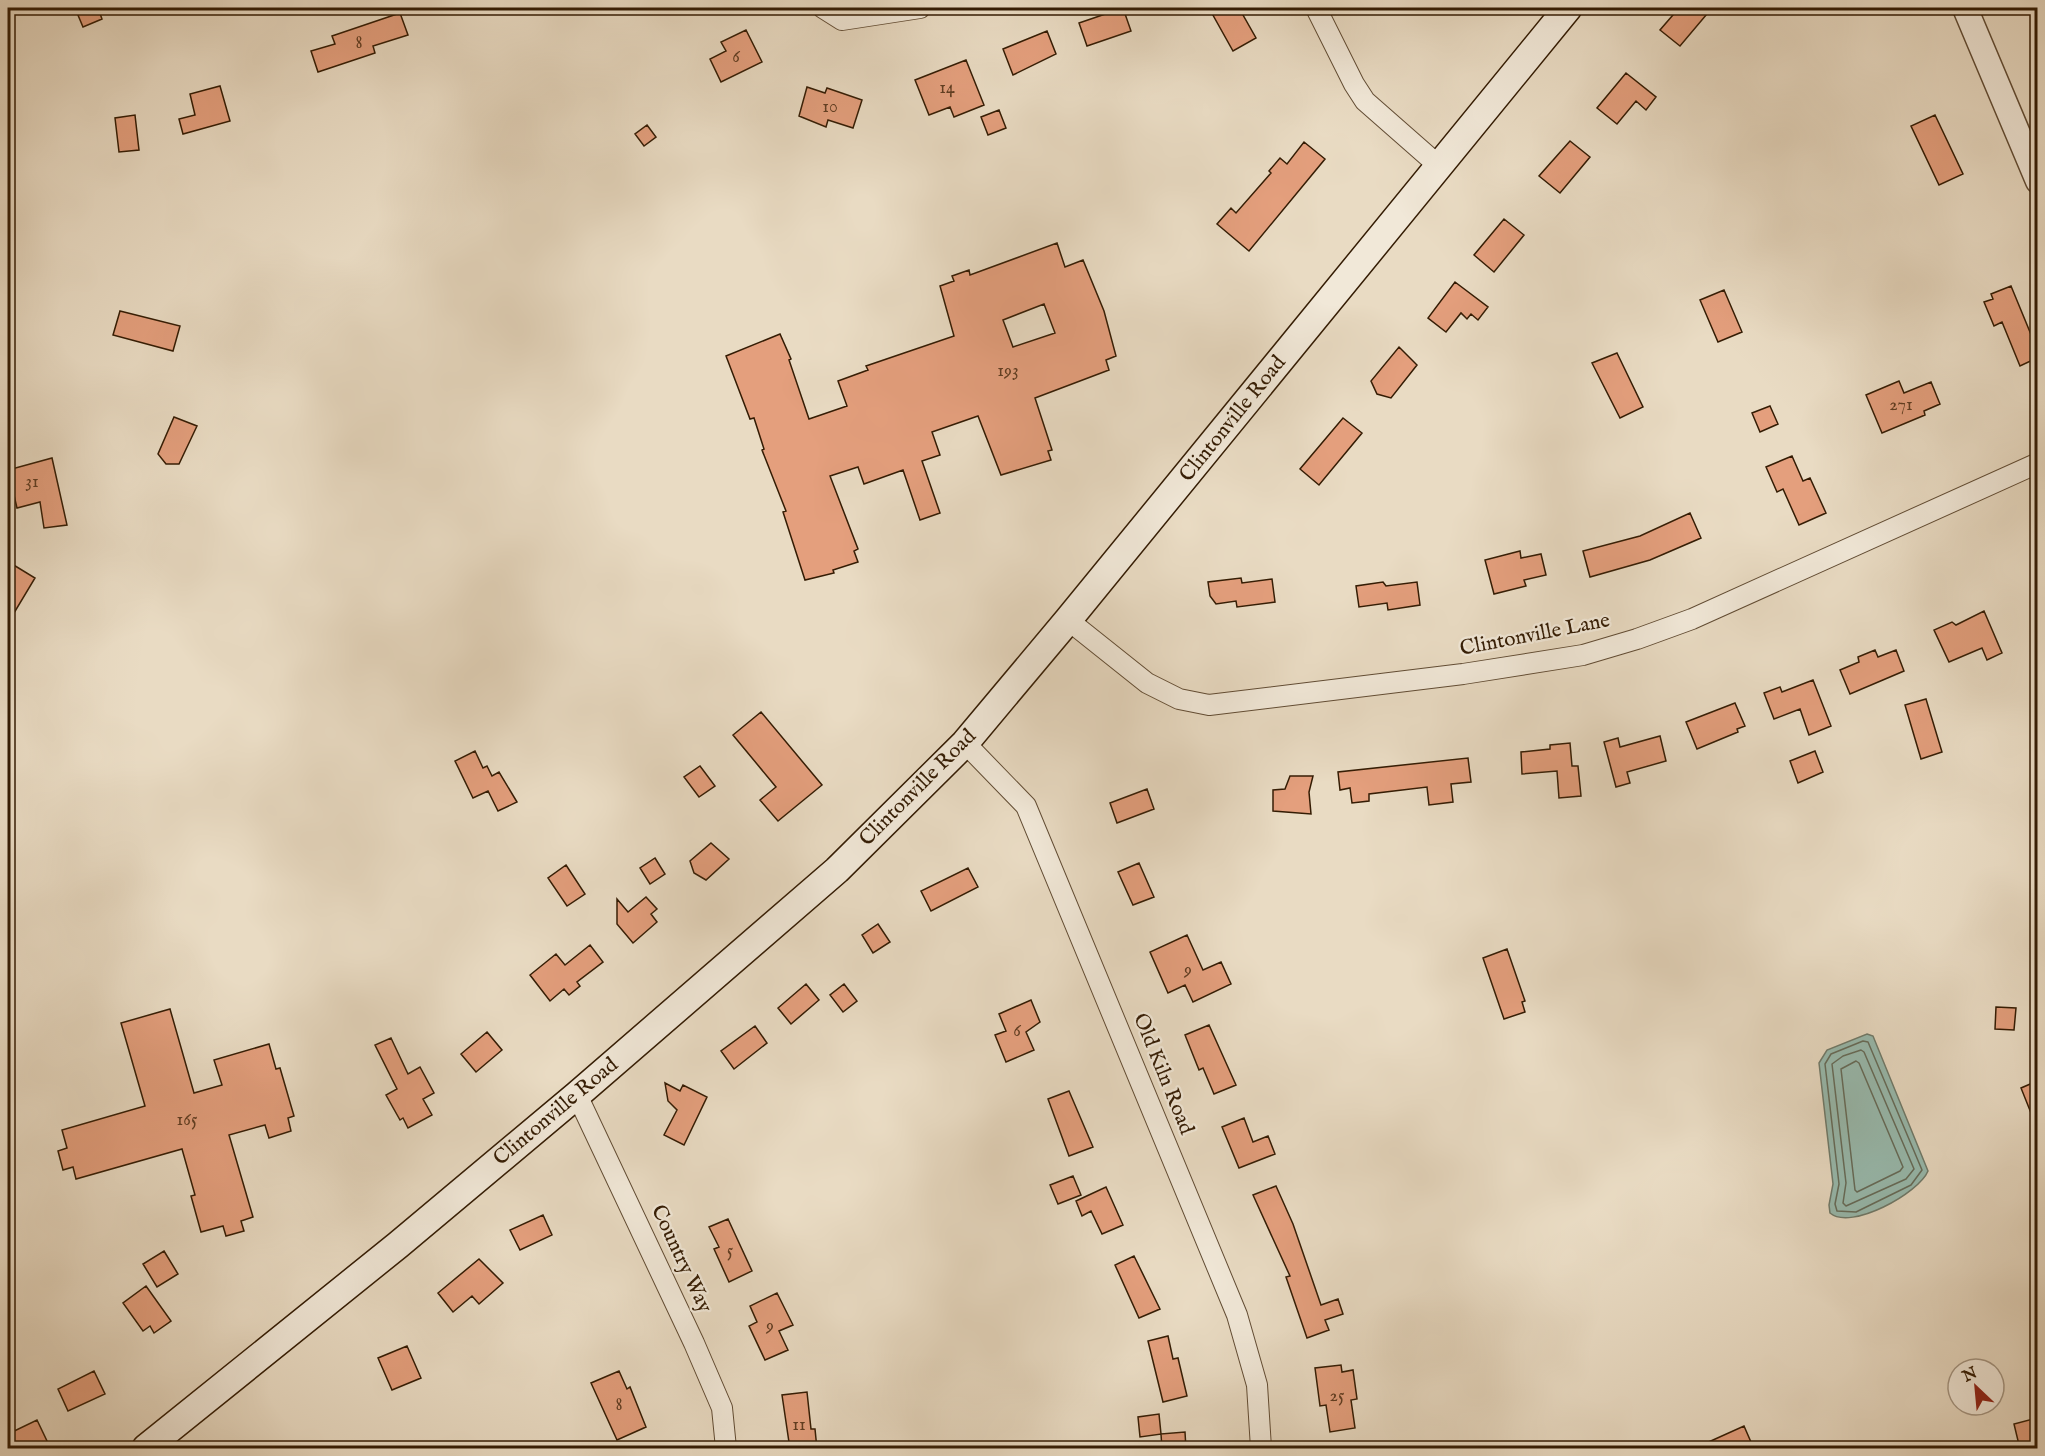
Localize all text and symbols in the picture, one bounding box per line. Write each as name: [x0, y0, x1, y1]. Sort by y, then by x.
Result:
house number: 8: [355, 32, 363, 55]
house number: 6: [732, 46, 740, 69]
house number: 14: [939, 77, 955, 100]
house number: 10: [822, 96, 838, 119]
street label: Clintonville Road: [1174, 350, 1293, 488]
house number: 193: [997, 360, 1019, 383]
house number: 271: [1889, 394, 1913, 417]
house number: 31: [25, 471, 39, 494]
street label: Clintonville Lane: [1458, 607, 1613, 663]
street label: Clintonville Road: [854, 723, 983, 852]
house number: 9: [1183, 959, 1192, 982]
street label: Old Kiln Road: [1126, 1009, 1200, 1139]
house number: 6: [1013, 1020, 1021, 1043]
street label: Clintonville Road: [488, 1051, 625, 1172]
house number: 165: [177, 1109, 198, 1132]
street label: Country Way: [644, 1201, 718, 1318]
house number: 5: [727, 1240, 734, 1263]
house number: 9: [765, 1315, 774, 1338]
north arrow: [1946, 1357, 2006, 1417]
text: N: [1959, 1363, 1981, 1388]
house number: 25: [1330, 1385, 1345, 1408]
house number: 8: [615, 1394, 623, 1417]
house number: 11: [792, 1414, 806, 1437]

